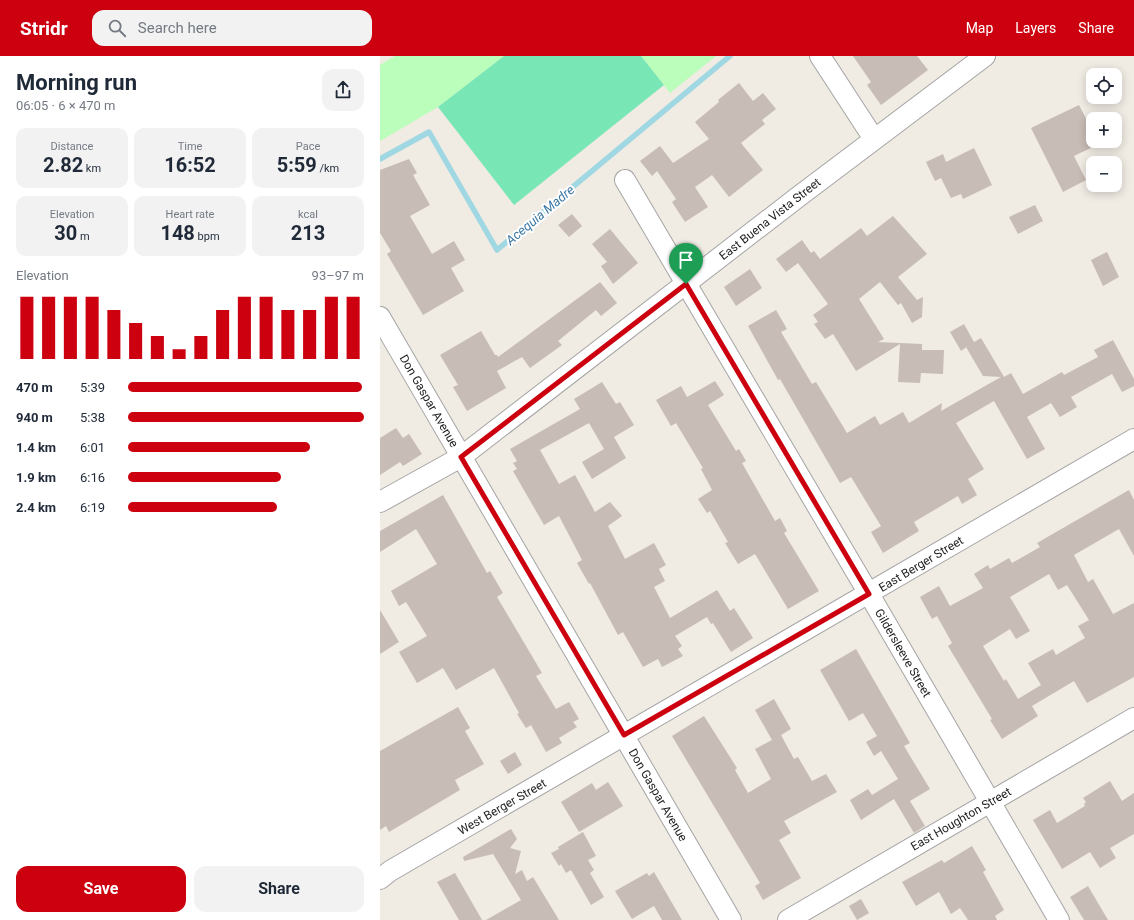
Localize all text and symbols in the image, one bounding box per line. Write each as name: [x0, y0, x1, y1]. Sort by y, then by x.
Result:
search box: [92, 10, 372, 46]
text: Stridr: [20, 17, 68, 40]
icon: search: [106, 17, 128, 39]
text: Search here: [138, 19, 217, 37]
text: Map: [966, 20, 993, 36]
text: Layers: [1015, 20, 1056, 36]
text: Share: [1078, 20, 1114, 36]
map controls: [1086, 68, 1122, 192]
button: locate: [1086, 68, 1122, 104]
button: share: [322, 69, 364, 111]
text: Morning run: [16, 70, 137, 95]
text: 06:05 · 6 × 470 m: [16, 98, 115, 113]
button: +: [1086, 112, 1122, 148]
text: Distance: [51, 140, 93, 153]
text: Time: [178, 140, 202, 153]
text: Pace: [296, 140, 320, 153]
text: 2.82: [43, 153, 83, 177]
text: 16:52: [164, 153, 216, 177]
text: 5:59: [277, 153, 317, 177]
button: −: [1086, 156, 1122, 192]
text: km: [83, 162, 101, 175]
text: /km: [317, 162, 339, 175]
street label: East Buena Vista Street: [716, 175, 824, 263]
water label: Acequia Madre: [502, 182, 577, 249]
text: Elevation: [50, 208, 94, 221]
text: Heart rate: [166, 208, 214, 221]
text: kcal: [298, 208, 318, 221]
text: 30: [54, 221, 77, 245]
text: 148: [160, 221, 195, 245]
text: 213: [291, 221, 325, 245]
text: m: [77, 230, 90, 243]
text: bpm: [195, 230, 220, 243]
pin: [669, 243, 703, 284]
icon: arrive: [675, 249, 697, 271]
text: Elevation: [16, 268, 69, 283]
text: 93–97 m: [312, 268, 364, 283]
street label: Don Gaspar Avenue: [397, 352, 461, 450]
text: 470 m: [16, 380, 53, 395]
text: 5:39: [80, 380, 105, 395]
text: 940 m: [16, 410, 53, 425]
text: 5:38: [80, 410, 105, 425]
text: 1.4 km: [16, 440, 56, 455]
text: 6:01: [80, 440, 105, 455]
text: 1.9 km: [16, 470, 56, 485]
text: 6:16: [80, 470, 105, 485]
text: 2.4 km: [16, 500, 56, 515]
text: 6:19: [80, 500, 105, 515]
street label: East Berger Street: [876, 533, 966, 595]
street label: Gildersleeve Street: [872, 606, 934, 700]
street label: Don Gaspar Avenue: [626, 746, 690, 844]
street label: West Berger Street: [455, 776, 549, 838]
street label: East Houghton Street: [908, 784, 1014, 853]
button: Save: [16, 866, 186, 912]
button: Share: [194, 866, 364, 912]

